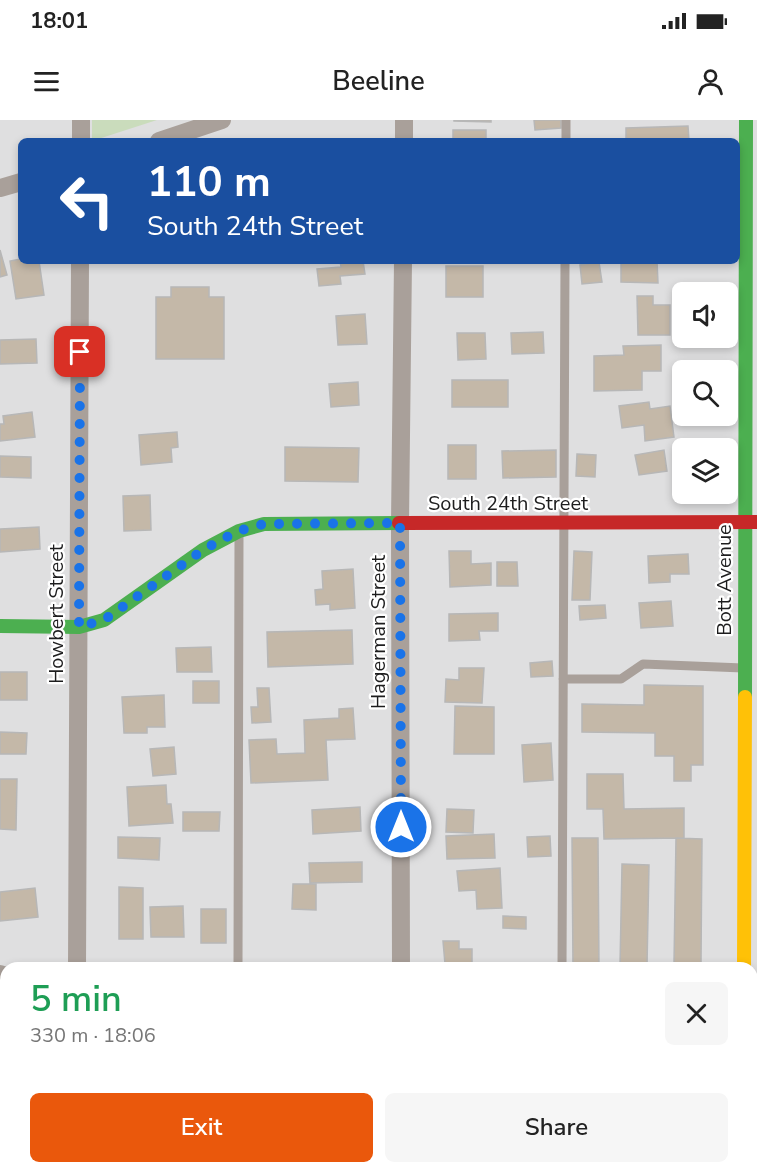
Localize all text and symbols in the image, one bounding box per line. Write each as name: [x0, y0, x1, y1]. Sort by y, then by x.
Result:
text: 18:01: [30, 6, 88, 36]
text: Beeline: [332, 63, 425, 100]
icon: menu: [30, 65, 63, 98]
icon: person: [694, 65, 727, 98]
text: 110 m: [147, 154, 271, 211]
icon: left: [48, 162, 126, 240]
text: South 24th Street: [147, 208, 363, 245]
map controls: [672, 282, 738, 504]
button: sound: [672, 282, 738, 348]
pin: [54, 326, 105, 377]
icon: arrive: [63, 335, 96, 368]
button: search: [672, 360, 738, 426]
button: layers: [672, 438, 738, 504]
street label: South 24th Street: [428, 490, 589, 517]
street label: Bott Avenue: [711, 524, 738, 636]
street label: Howbert Street: [43, 543, 70, 684]
street label: Hagerman Street: [365, 554, 392, 709]
position arrow: [369, 795, 433, 859]
text: 5 min: [30, 975, 122, 1024]
button: close: [665, 982, 728, 1045]
text: 330 m · 18:06: [30, 1022, 156, 1049]
button: Exit: [30, 1093, 373, 1162]
button: Share: [385, 1093, 728, 1162]

